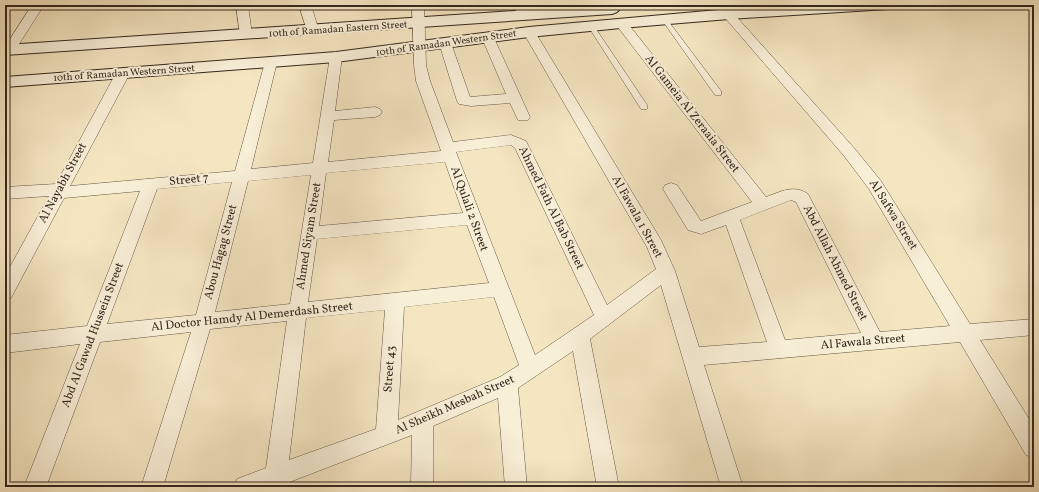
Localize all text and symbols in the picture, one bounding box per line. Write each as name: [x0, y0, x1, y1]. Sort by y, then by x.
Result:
street label: 10th of Ramadan Eastern Street: [268, 17, 408, 41]
street label: 10th of Ramadan Western Street: [375, 26, 518, 60]
street label: Al Gameia Al Zeraaia Street: [641, 52, 743, 176]
street label: 10th of Ramadan Western Street: [53, 61, 196, 85]
street label: Al Nayabh Street: [35, 140, 91, 226]
street label: Ahmed Fath Al Bab Street: [514, 144, 588, 272]
street label: Al Qulali 2 Street: [446, 164, 492, 254]
street label: Street 7: [168, 170, 210, 190]
street label: Al Fawala 1 Street: [608, 173, 666, 261]
street label: Al Safwa Street: [865, 177, 921, 253]
street label: Ahmed Siyam Street: [293, 181, 325, 291]
street label: Abd Allah Ahmed Street: [799, 202, 871, 324]
street label: Abou Hagag Street: [201, 203, 241, 301]
street label: Abd Al Gawad Hussein Street: [58, 260, 128, 410]
street label: Al Doctor Hamdy Al Demerdash Street: [150, 298, 354, 336]
street label: Al Fawala Street: [820, 330, 906, 354]
street label: Street 43: [380, 345, 400, 393]
street label: Al Sheikh Mesbah Street: [393, 371, 517, 439]

